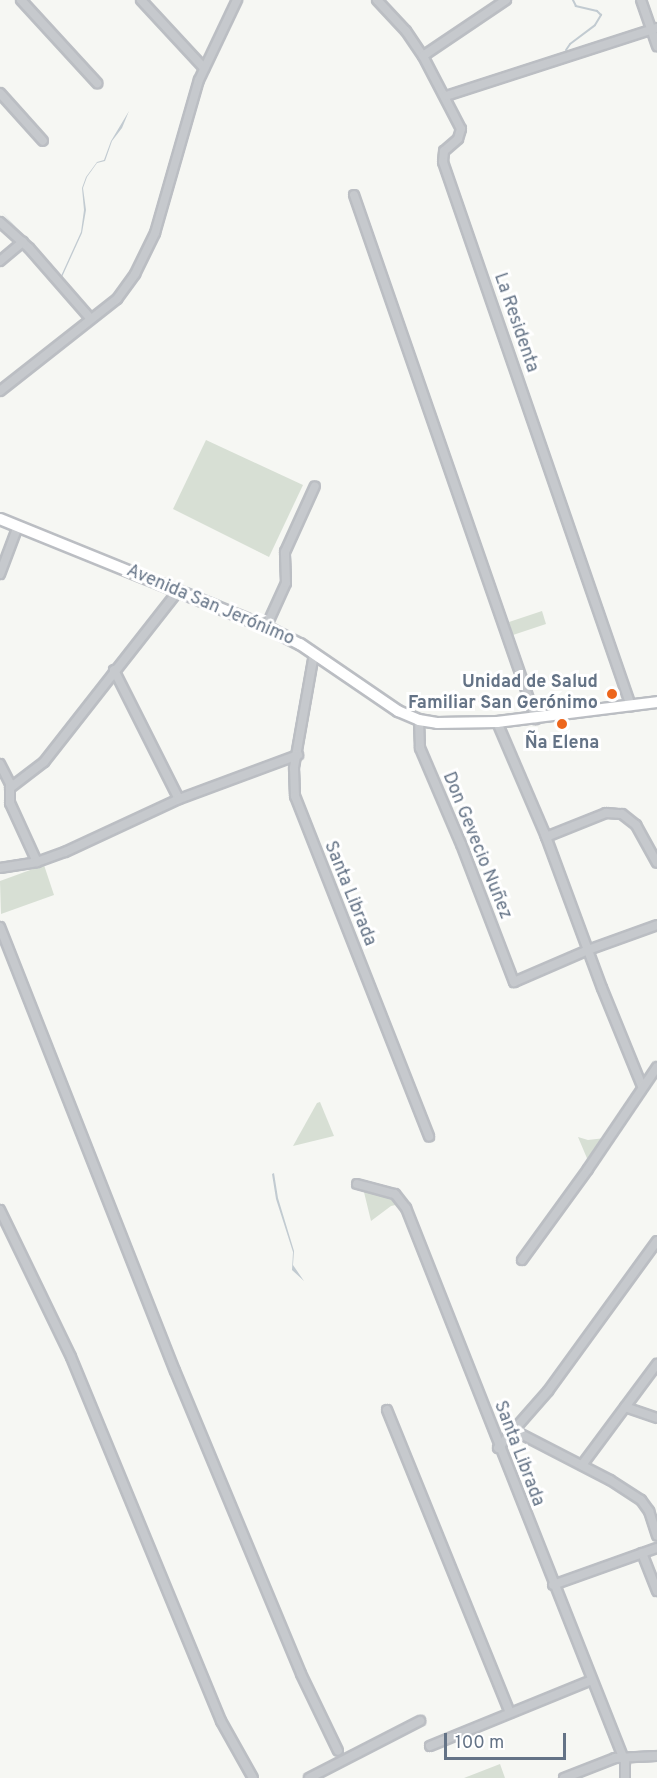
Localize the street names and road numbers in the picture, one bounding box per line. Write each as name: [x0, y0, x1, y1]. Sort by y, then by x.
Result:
street label: La Residenta: [488, 270, 542, 376]
street label: Avenida San Jerónimo: [123, 561, 297, 651]
street label: Don Gevecio Nuñez: [437, 769, 515, 923]
street label: Santa Librada: [318, 838, 380, 950]
street label: Santa Librada: [488, 1398, 548, 1510]

